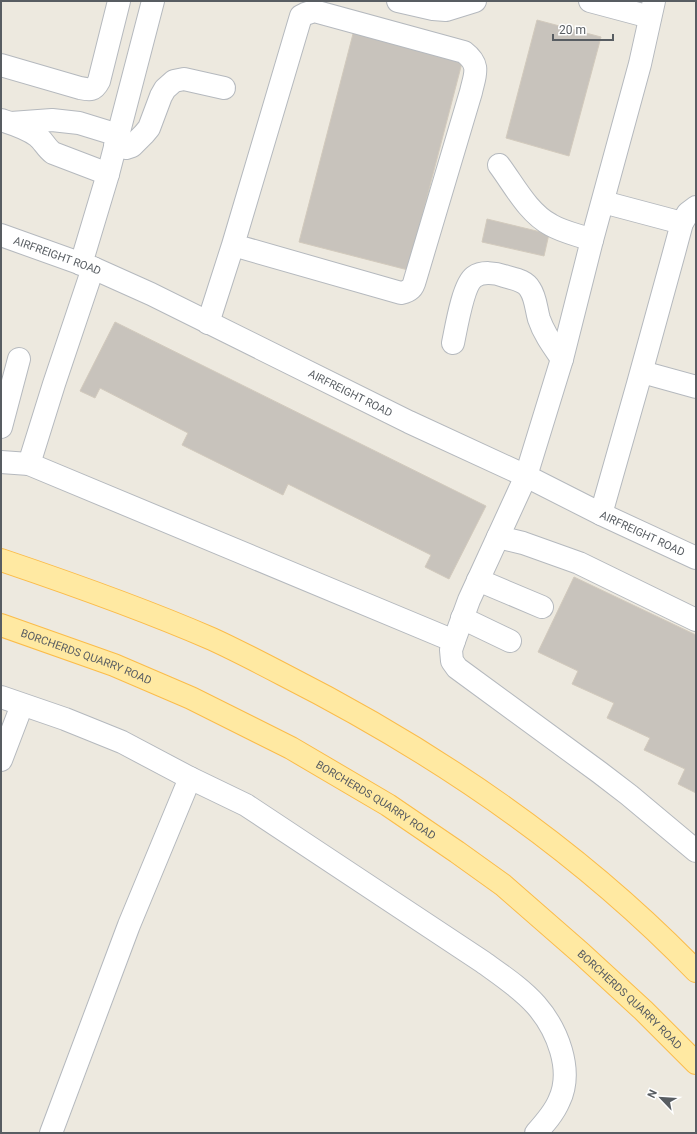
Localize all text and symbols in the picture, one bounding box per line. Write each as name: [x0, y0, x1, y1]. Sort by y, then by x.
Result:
scale bar: [553, 16, 613, 42]
text: 20 m: [559, 23, 586, 37]
street label: AIRFREIGHT ROAD: [12, 234, 103, 278]
street label: AIRFREIGHT ROAD: [306, 367, 394, 420]
street label: AIRFREIGHT ROAD: [598, 508, 687, 559]
street label: BORCHERDS QUARRY ROAD: [19, 627, 154, 687]
street label: BORCHERDS QUARRY ROAD: [313, 758, 438, 843]
street label: BORCHERDS QUARRY ROAD: [575, 947, 684, 1052]
north arrow: [641, 1078, 681, 1118]
text: N: [645, 1088, 660, 1100]

